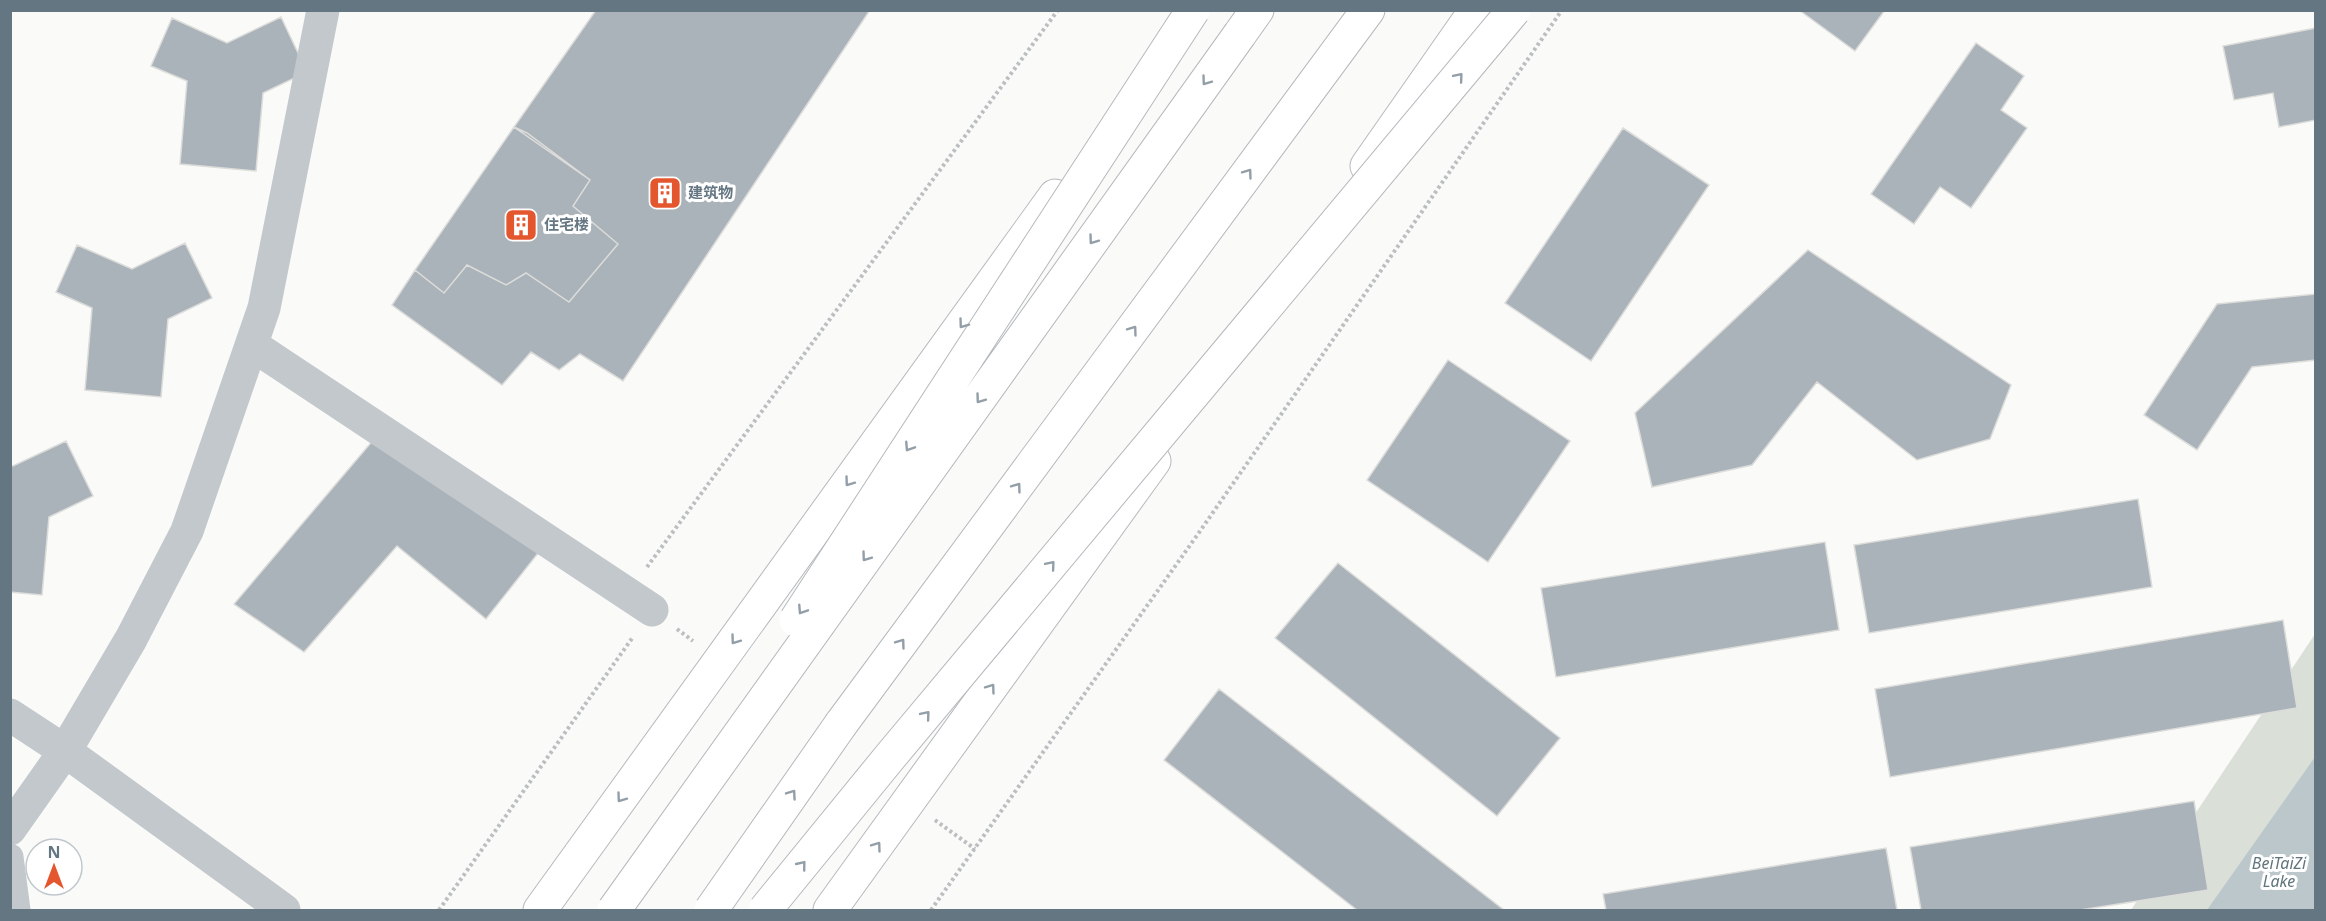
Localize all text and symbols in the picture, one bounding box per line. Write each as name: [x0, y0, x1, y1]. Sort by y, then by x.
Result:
one-way arrow: [1451, 73, 1462, 84]
one-way arrow: [1203, 75, 1214, 86]
one-way arrow: [1241, 168, 1252, 179]
building icon: 建筑物: [647, 175, 683, 211]
place label: 建筑物: [688, 182, 733, 202]
building icon: 住宅楼: [503, 207, 539, 243]
place label: 住宅楼: [544, 214, 589, 234]
one-way arrow: [1089, 233, 1100, 244]
one-way arrow: [959, 317, 970, 328]
one-way arrow: [1125, 325, 1136, 336]
one-way arrow: [976, 392, 987, 403]
one-way arrow: [905, 440, 916, 451]
one-way arrow: [845, 475, 856, 486]
one-way arrow: [1009, 482, 1020, 493]
one-way arrow: [862, 551, 873, 562]
one-way arrow: [1043, 561, 1054, 572]
one-way arrow: [798, 603, 809, 614]
one-way arrow: [731, 634, 742, 645]
one-way arrow: [894, 639, 905, 650]
one-way arrow: [984, 683, 995, 694]
one-way arrow: [918, 710, 929, 721]
one-way arrow: [785, 789, 796, 800]
one-way arrow: [617, 792, 628, 803]
north arrow: [24, 837, 84, 897]
text: N: [47, 841, 61, 863]
one-way arrow: [870, 842, 881, 853]
water label: BeiTaiZi Lake: [2252, 852, 2307, 892]
one-way arrow: [794, 861, 805, 872]

